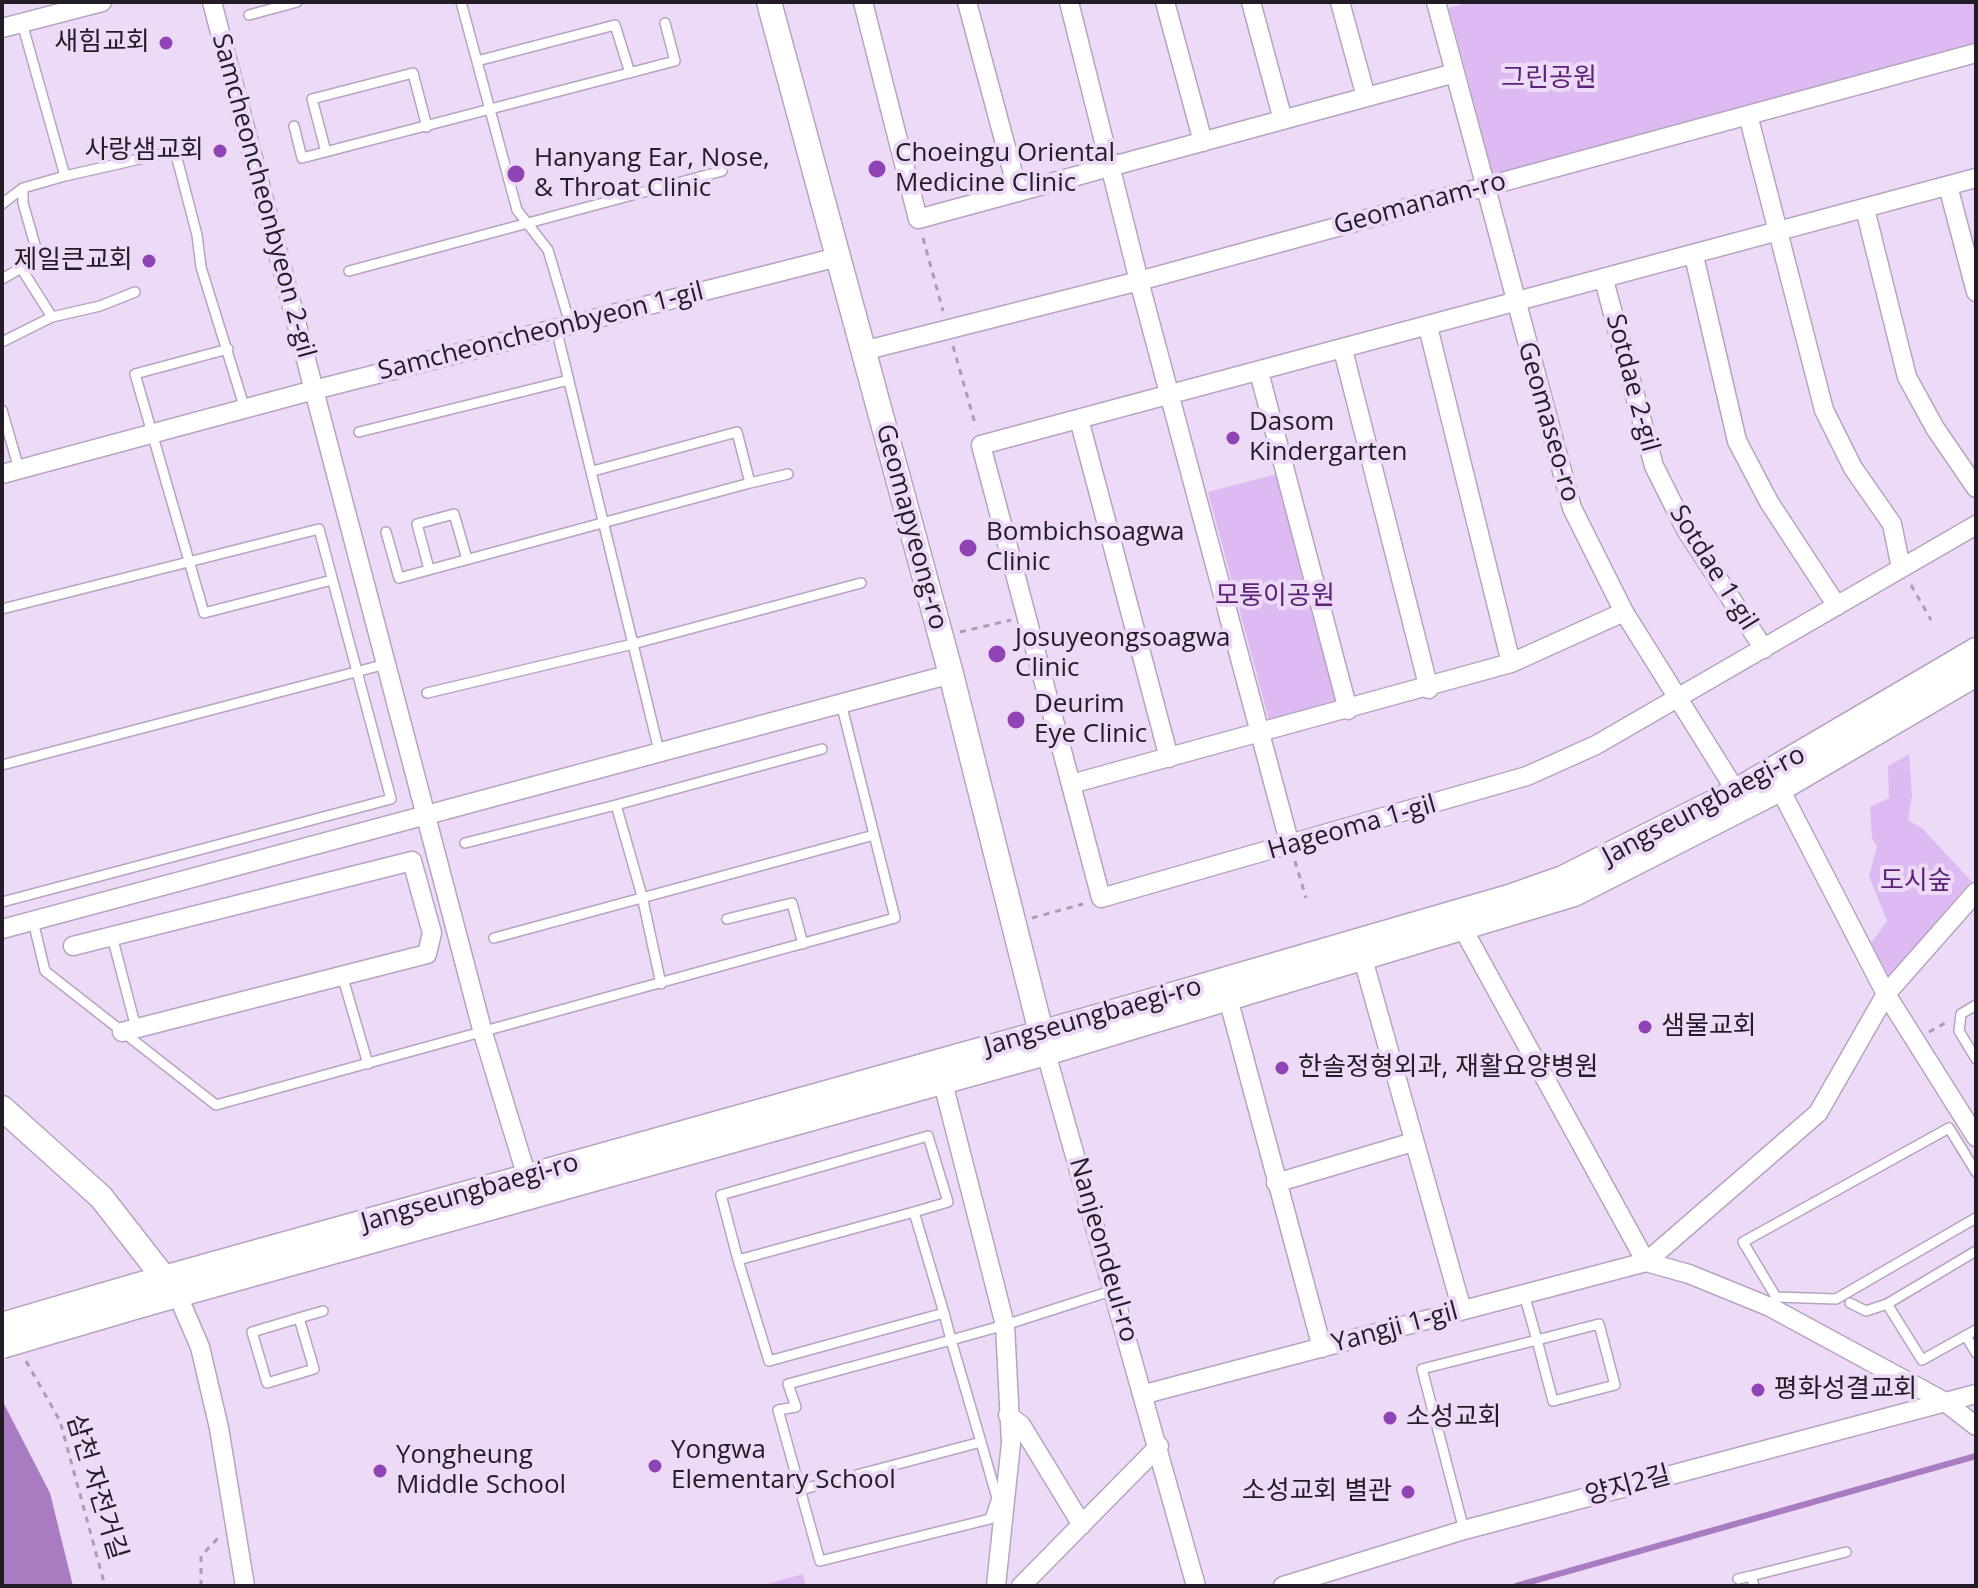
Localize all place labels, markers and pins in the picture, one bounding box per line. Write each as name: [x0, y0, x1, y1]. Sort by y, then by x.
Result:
place label: 새힘교회: [54, 27, 150, 59]
marker: 새힘교회: [157, 34, 175, 52]
place label: 사랑샘교회: [84, 135, 204, 167]
place label: Choeingu Oriental Medicine Clinic: [895, 138, 1115, 200]
marker: 사랑샘교회: [211, 142, 229, 160]
place label: Hanyang Ear, Nose, & Throat Clinic: [534, 143, 770, 204]
marker: Choeingu Oriental Medicine Clinic: [866, 158, 888, 180]
marker: Hanyang Ear, Nose, & Throat Clinic: [505, 163, 527, 185]
place label: 제일큰교회: [13, 245, 133, 277]
marker: 제일큰교회: [140, 252, 158, 270]
place label: Dasom Kindergarten: [1249, 407, 1408, 468]
marker: Dasom Kindergarten: [1224, 429, 1242, 447]
place label: Bombichsoagwa Clinic: [986, 517, 1185, 578]
marker: Bombichsoagwa Clinic: [957, 537, 979, 559]
place label: Josuyeongsoagwa Clinic: [1015, 623, 1230, 684]
marker: Josuyeongsoagwa Clinic: [986, 643, 1008, 665]
place label: Deurim Eye Clinic: [1034, 689, 1147, 750]
marker: Deurim Eye Clinic: [1005, 709, 1027, 731]
place label: 샘물교회: [1661, 1011, 1757, 1043]
marker: 샘물교회: [1636, 1018, 1654, 1036]
place label: 한솔정형외과, 재활요양병원: [1298, 1052, 1599, 1084]
marker: 한솔정형외과, 재활요양병원: [1273, 1059, 1291, 1077]
place label: 평화성결교회: [1774, 1374, 1918, 1406]
marker: 평화성결교회: [1749, 1381, 1767, 1399]
place label: 소성교회: [1406, 1402, 1502, 1434]
marker: 소성교회: [1381, 1409, 1399, 1427]
place label: Yongwa Elementary School: [671, 1435, 896, 1496]
place label: Yongheung Middle School: [396, 1440, 566, 1502]
marker: Yongwa Elementary School: [646, 1457, 664, 1475]
marker: Yongheung Middle School: [371, 1462, 389, 1480]
place label: 소성교회 별관: [1242, 1476, 1392, 1508]
marker: 소성교회 별관: [1399, 1483, 1417, 1501]

